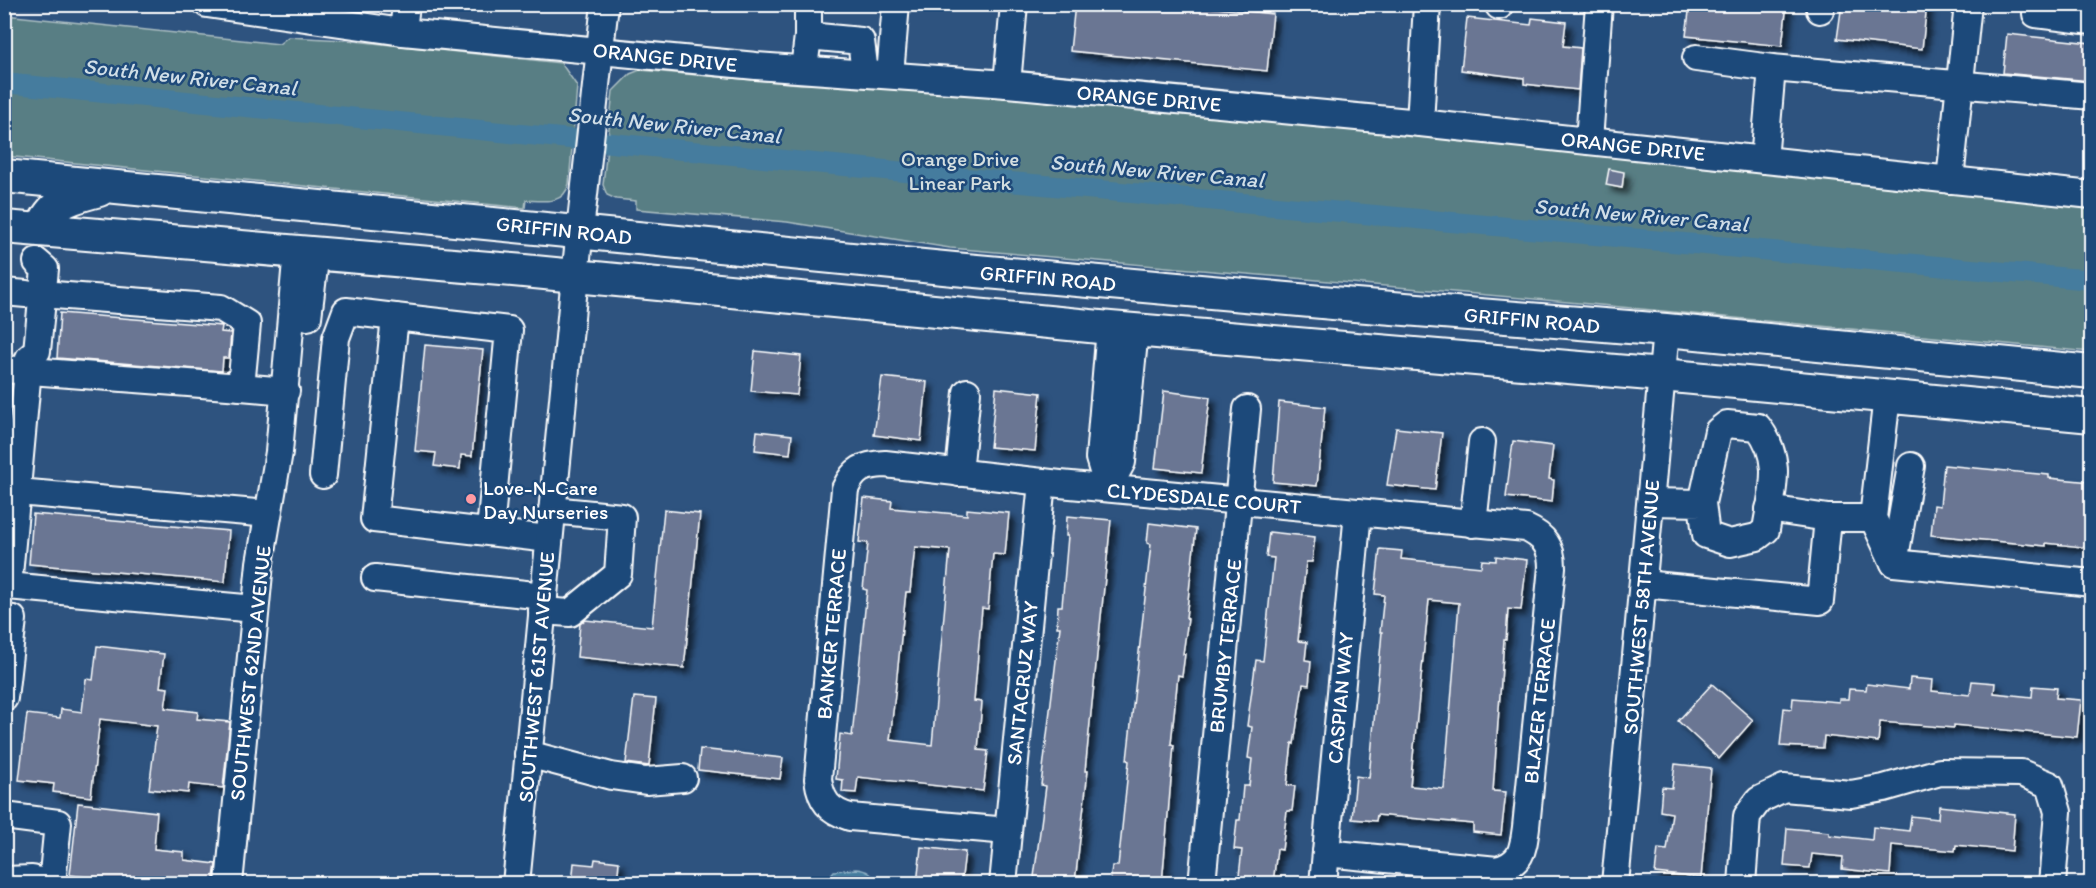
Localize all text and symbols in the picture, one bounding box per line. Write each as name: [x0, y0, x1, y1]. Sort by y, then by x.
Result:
street label: ORANGE DRIVE: [591, 37, 739, 77]
water label: South New River Canal: [82, 52, 300, 102]
street label: ORANGE DRIVE: [1076, 79, 1223, 117]
water label: South New River Canal: [566, 100, 784, 150]
street label: ORANGE DRIVE: [1559, 126, 1707, 166]
park label: Orange Drive Linear Park: [901, 146, 1019, 195]
water label: South New River Canal: [1049, 148, 1267, 194]
water label: South New River Canal: [1533, 192, 1751, 238]
street label: GRIFFIN ROAD: [495, 210, 633, 250]
street label: GRIFFIN ROAD: [979, 260, 1117, 296]
street label: GRIFFIN ROAD: [1463, 302, 1601, 338]
place label: Love-N-Care Day Nurseries: [483, 475, 608, 524]
street label: CLYDESDALE COURT: [1106, 477, 1302, 519]
street label: SOUTHWEST 58TH AVENUE: [1617, 478, 1665, 736]
marker: Love-N-Care Day Nurseries: [464, 492, 478, 506]
street label: SOUTHWEST 62ND AVENUE: [224, 544, 276, 802]
street label: BANKER TERRACE: [811, 547, 851, 720]
street label: SOUTHWEST 61ST AVENUE: [513, 551, 559, 803]
street label: BRUMBY TERRACE: [1203, 558, 1247, 734]
street label: SANTACRUZ WAY: [1001, 600, 1043, 766]
street label: BLAZER TERRACE: [1518, 617, 1560, 785]
street label: CASPIAN WAY: [1322, 631, 1358, 765]

